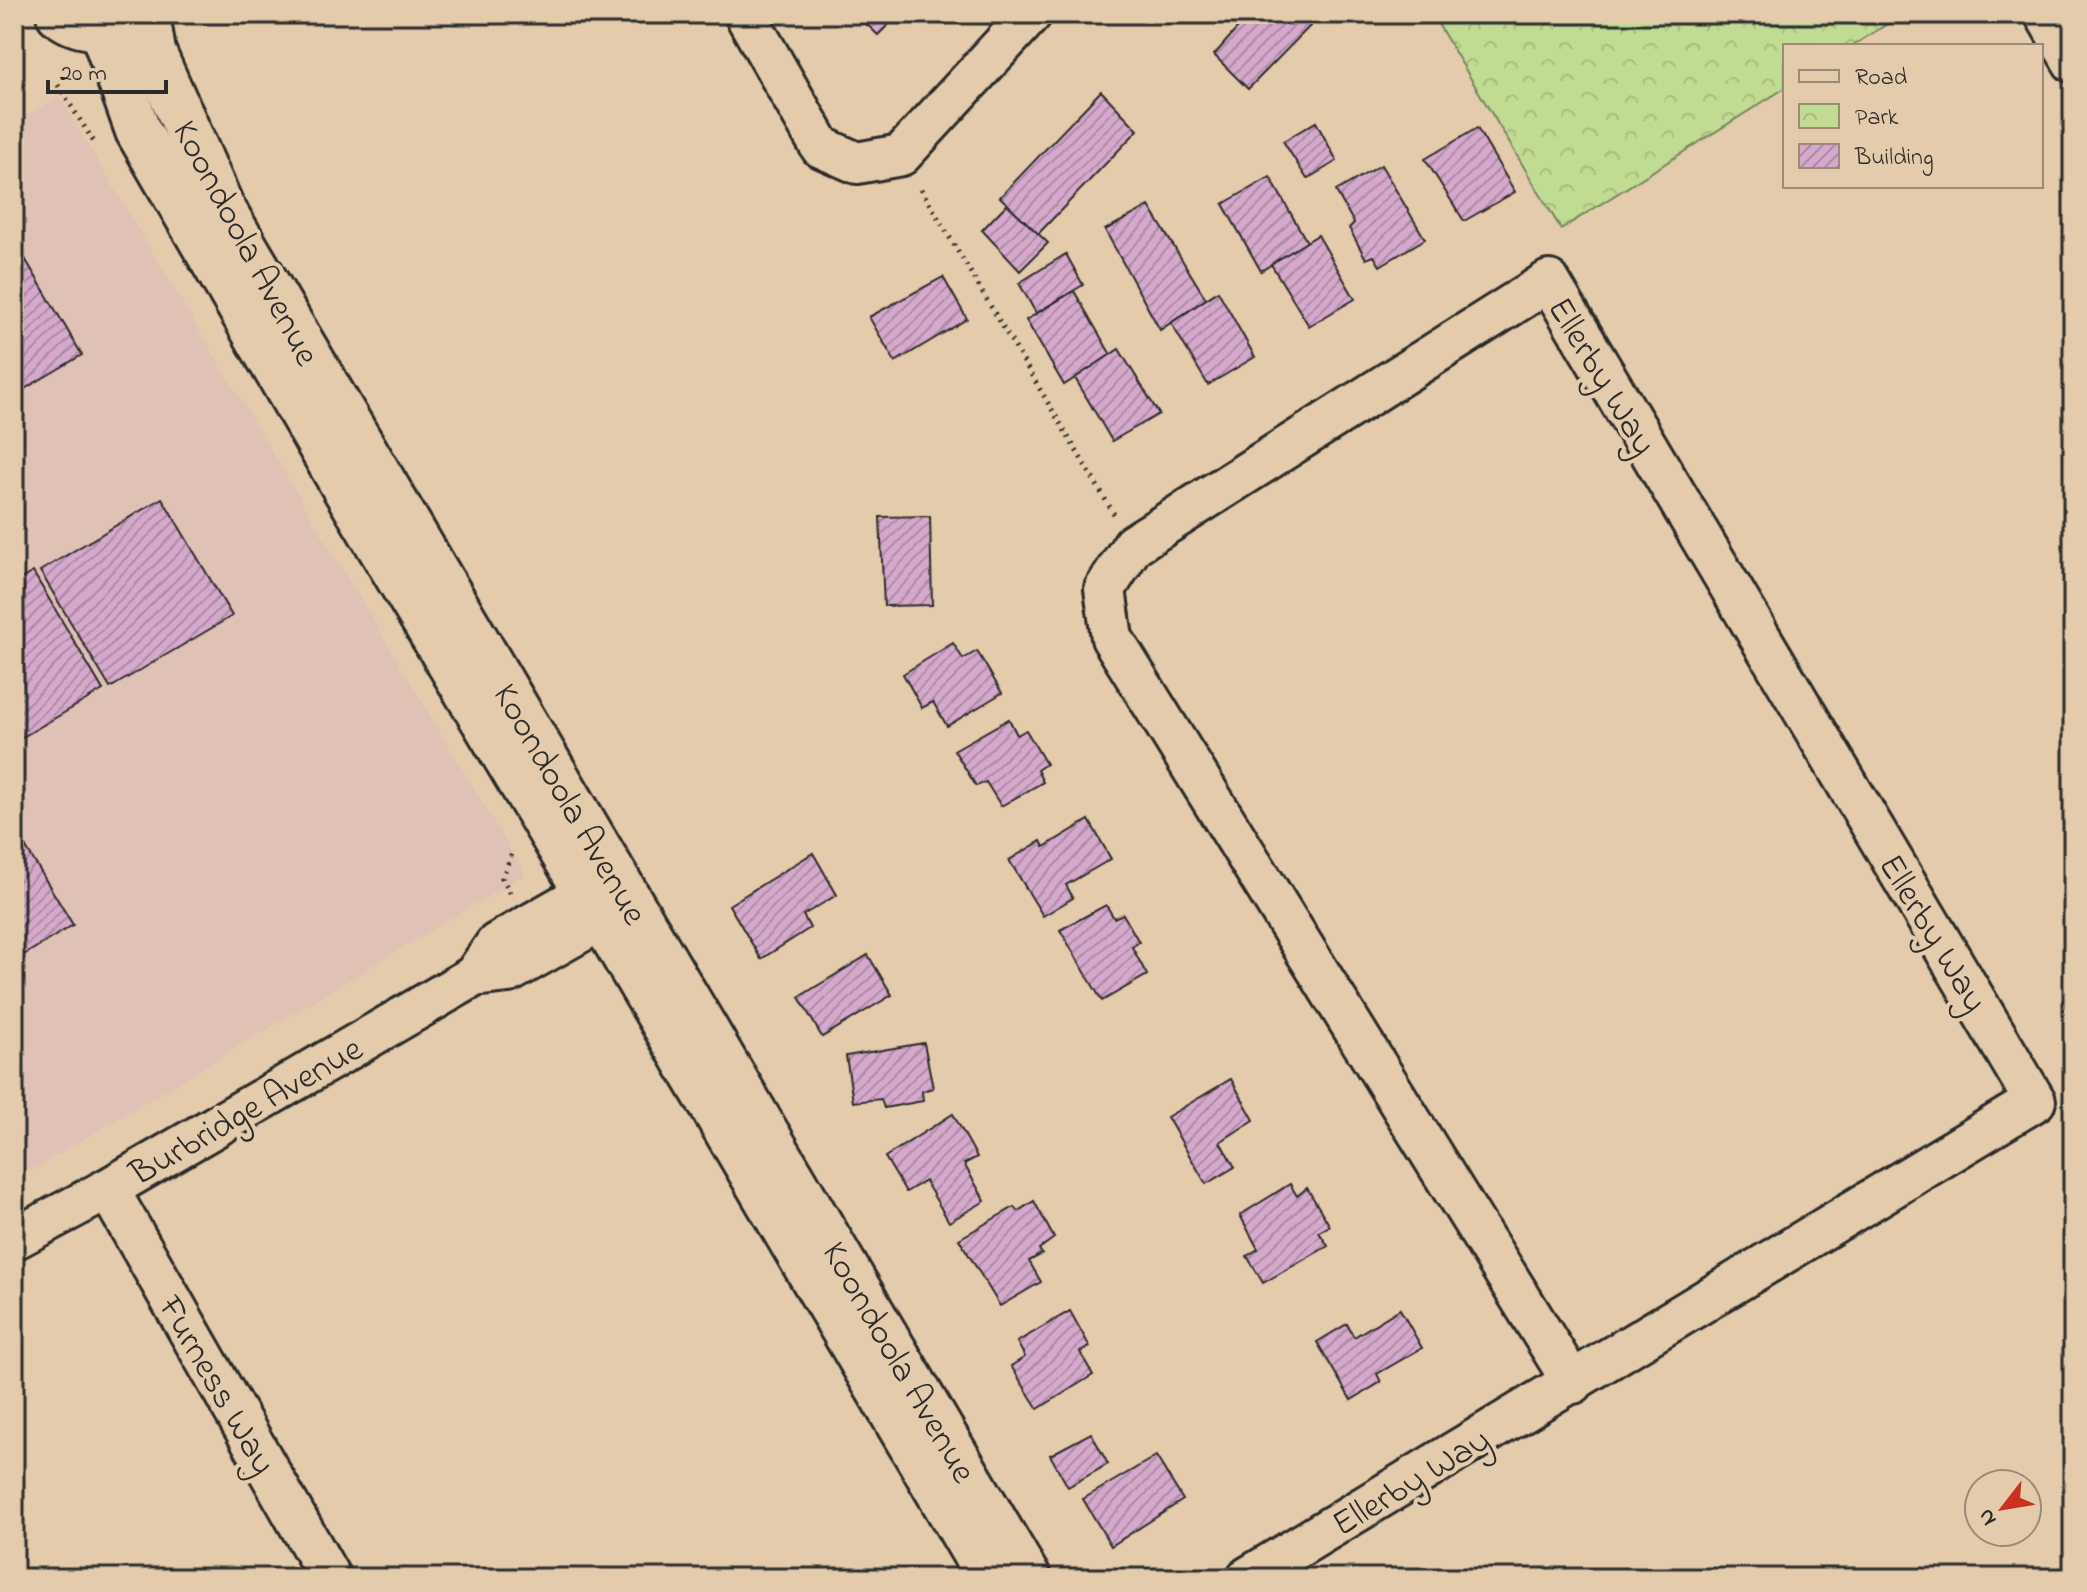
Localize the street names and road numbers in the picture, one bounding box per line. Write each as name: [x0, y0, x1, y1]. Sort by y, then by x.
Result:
street label: Koondoola Avenue: [157, 112, 332, 377]
street label: Ellerby Way: [1532, 288, 1668, 467]
street label: Koondoola Avenue: [477, 674, 659, 937]
street label: Ellerby Way: [1863, 845, 1999, 1024]
street label: Burbridge Avenue: [120, 1024, 375, 1202]
street label: Koondoola Avenue: [806, 1232, 988, 1495]
street label: Furness Way: [142, 1286, 288, 1486]
street label: Ellerby Way: [1323, 1416, 1502, 1552]

